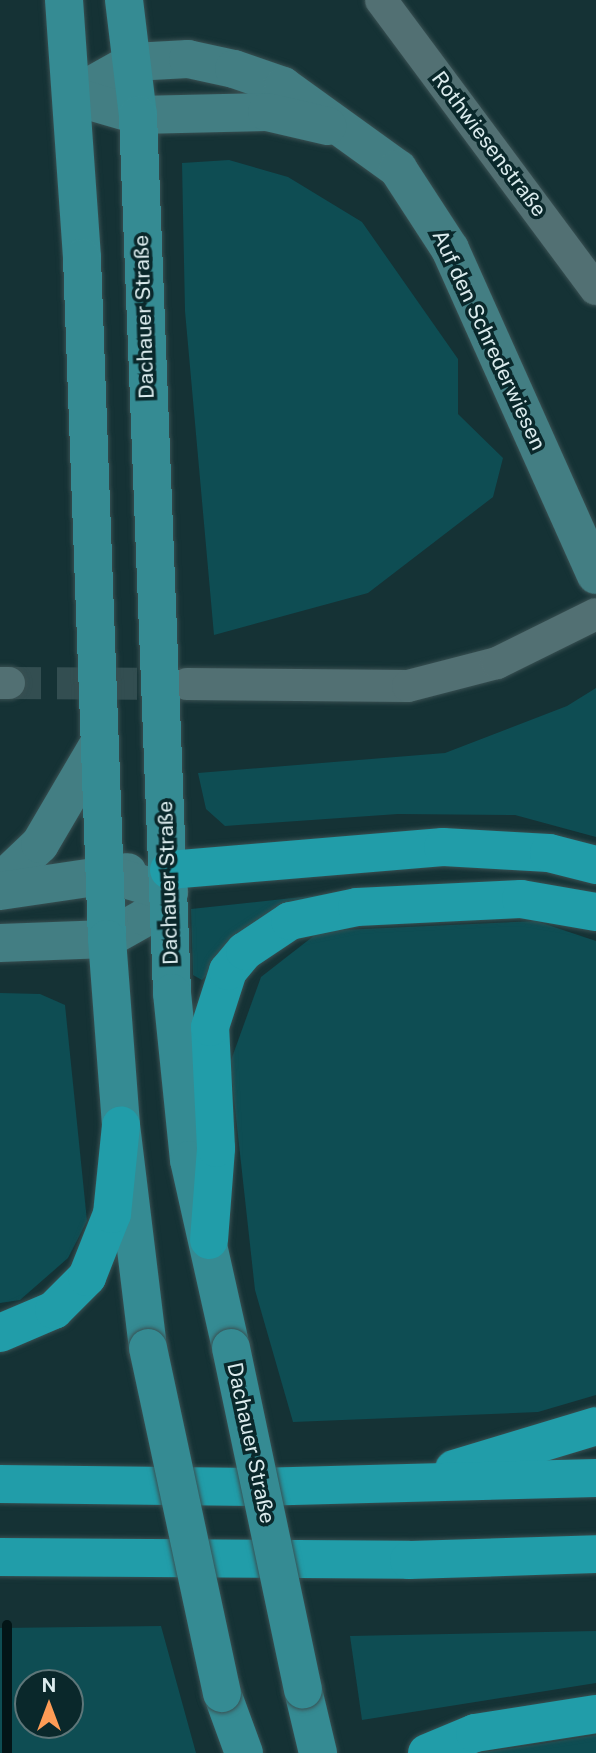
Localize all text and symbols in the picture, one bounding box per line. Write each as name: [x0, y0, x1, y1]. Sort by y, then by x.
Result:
street label: Rothwiesenstraße: [426, 66, 552, 222]
street label: Auf den Schrederwiesen: [427, 226, 551, 454]
street label: Dachauer Straße: [129, 235, 159, 399]
street label: Dachauer Straße: [153, 801, 183, 965]
street label: Dachauer Straße: [222, 1360, 280, 1526]
north arrow: [14, 1669, 84, 1739]
text: N: [42, 1674, 56, 1696]

